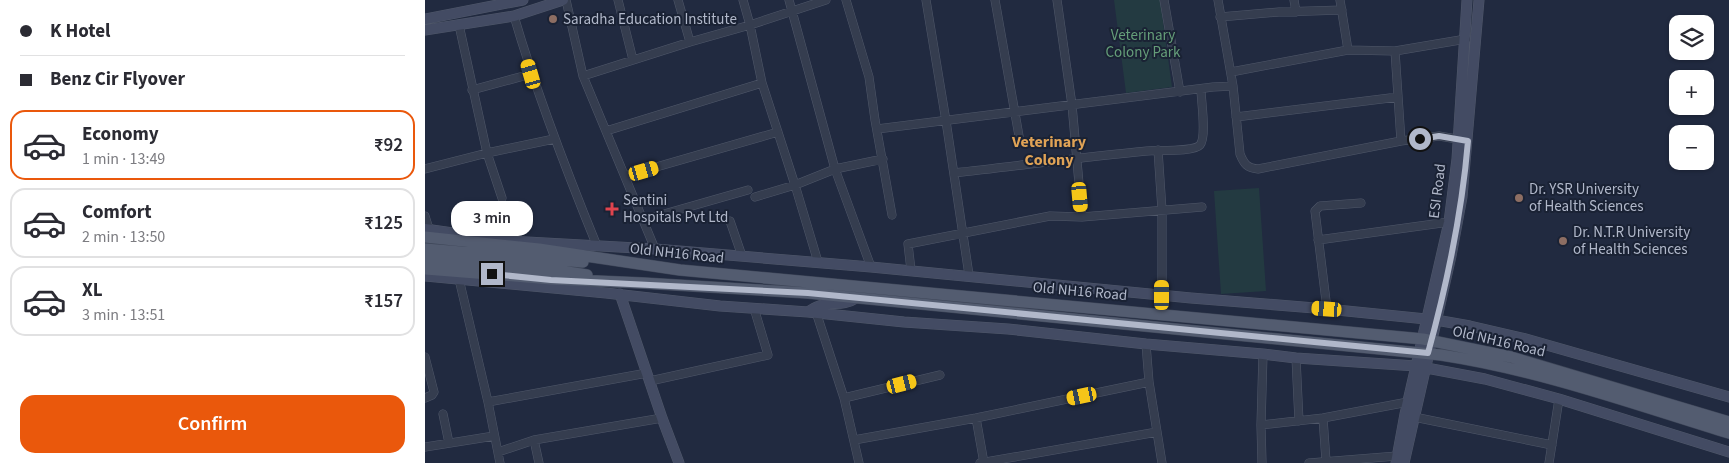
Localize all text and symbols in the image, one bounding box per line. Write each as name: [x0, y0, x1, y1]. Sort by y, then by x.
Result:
place label: Saradha Education Institute: [563, 9, 737, 30]
marker: Saradha Education Institute: [547, 13, 559, 25]
map controls: [1669, 15, 1714, 170]
button: layers: [1669, 15, 1714, 60]
text: K Hotel: [50, 18, 111, 45]
park label: Veterinary Colony Park: [1106, 25, 1181, 63]
car: [519, 58, 542, 90]
text: Benz Cir Flyover: [50, 66, 185, 93]
button: +: [1669, 70, 1714, 115]
text: Economy: [82, 121, 159, 148]
icon: car: [22, 123, 67, 168]
button: −: [1669, 125, 1714, 170]
route start: [1409, 128, 1431, 150]
district label: Veterinary Colony: [1011, 131, 1087, 171]
text: ₹92: [374, 132, 403, 159]
text: 1 min · 13:49: [82, 148, 165, 170]
car: [627, 160, 660, 182]
street label: ESI Road: [1424, 162, 1451, 220]
place label: Dr. YSR University of Health Sciences: [1529, 179, 1644, 217]
car: [1071, 181, 1088, 213]
place label: Sentini Hospitals Pvt Ltd: [623, 190, 728, 228]
marker: Dr. YSR University of Health Sciences: [1513, 192, 1525, 204]
text: Comfort: [82, 199, 152, 226]
icon: car: [22, 201, 67, 246]
callout: 3 min: [451, 202, 533, 236]
marker: Sentini Hospitals Pvt Ltd: [605, 202, 619, 216]
text: 3 min: [473, 207, 511, 229]
text: ₹125: [364, 210, 403, 237]
place label: Dr. N.T.R University of Health Sciences: [1573, 222, 1690, 260]
text: 2 min · 13:50: [82, 226, 165, 248]
marker: Dr. N.T.R University of Health Sciences: [1557, 235, 1569, 247]
street label: Old NH16 Road: [629, 238, 725, 269]
route end: [481, 263, 503, 285]
text: XL: [82, 277, 103, 304]
street label: Old NH16 Road: [1032, 277, 1128, 306]
icon: car: [22, 279, 67, 324]
car: [1154, 280, 1169, 310]
text: ₹157: [364, 288, 403, 315]
car: [1311, 300, 1342, 318]
text: 3 min · 13:51: [82, 304, 165, 326]
street label: Old NH16 Road: [1450, 321, 1547, 362]
car: [885, 373, 918, 395]
car: [1065, 386, 1098, 406]
button: Confirm: [20, 395, 405, 453]

